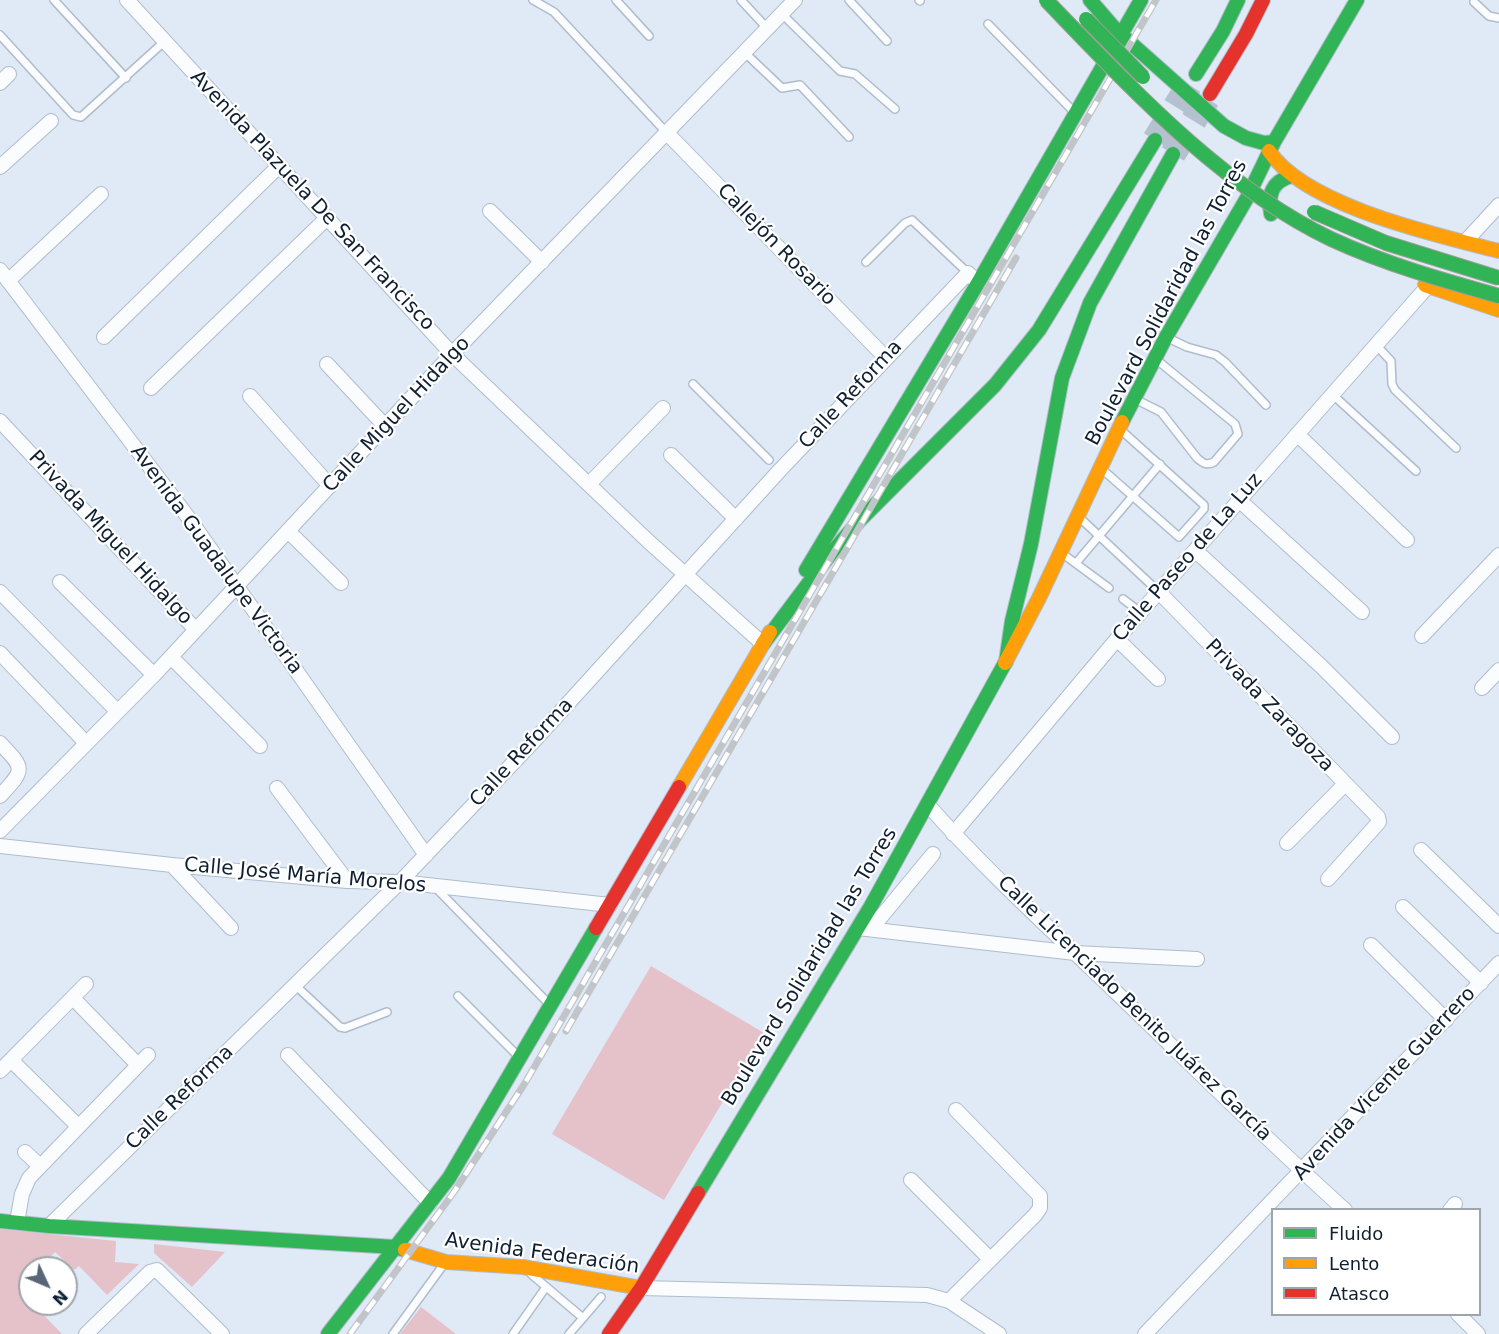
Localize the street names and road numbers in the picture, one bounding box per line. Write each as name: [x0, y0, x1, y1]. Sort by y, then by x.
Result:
street label: Avenida Plazuela De San Francisco: [185, 66, 439, 336]
street label: Boulevard Solidaridad las Torres: [1081, 156, 1253, 450]
street label: Callejón Rosario: [712, 179, 840, 311]
street label: Calle Miguel Hidalgo: [319, 332, 475, 498]
street label: Calle Reforma: [794, 336, 908, 454]
street label: Avenida Guadalupe Victoria: [125, 441, 307, 679]
street label: Privada Miguel Hidalgo: [23, 446, 197, 630]
street label: Calle Paseo de La Luz: [1108, 469, 1268, 647]
street label: Privada Zaragoza: [1200, 635, 1338, 777]
street label: Calle Reforma: [465, 694, 579, 812]
street label: Boulevard Solidaridad las Torres: [717, 824, 903, 1110]
street label: Calle José María Morelos: [183, 853, 427, 899]
street label: Calle Licenciado Benito Juárez García: [992, 871, 1276, 1147]
street label: Avenida Vicente Guerrero: [1289, 982, 1481, 1186]
street label: Calle Reforma: [121, 1041, 239, 1155]
street label: Avenida Federación: [443, 1228, 641, 1280]

